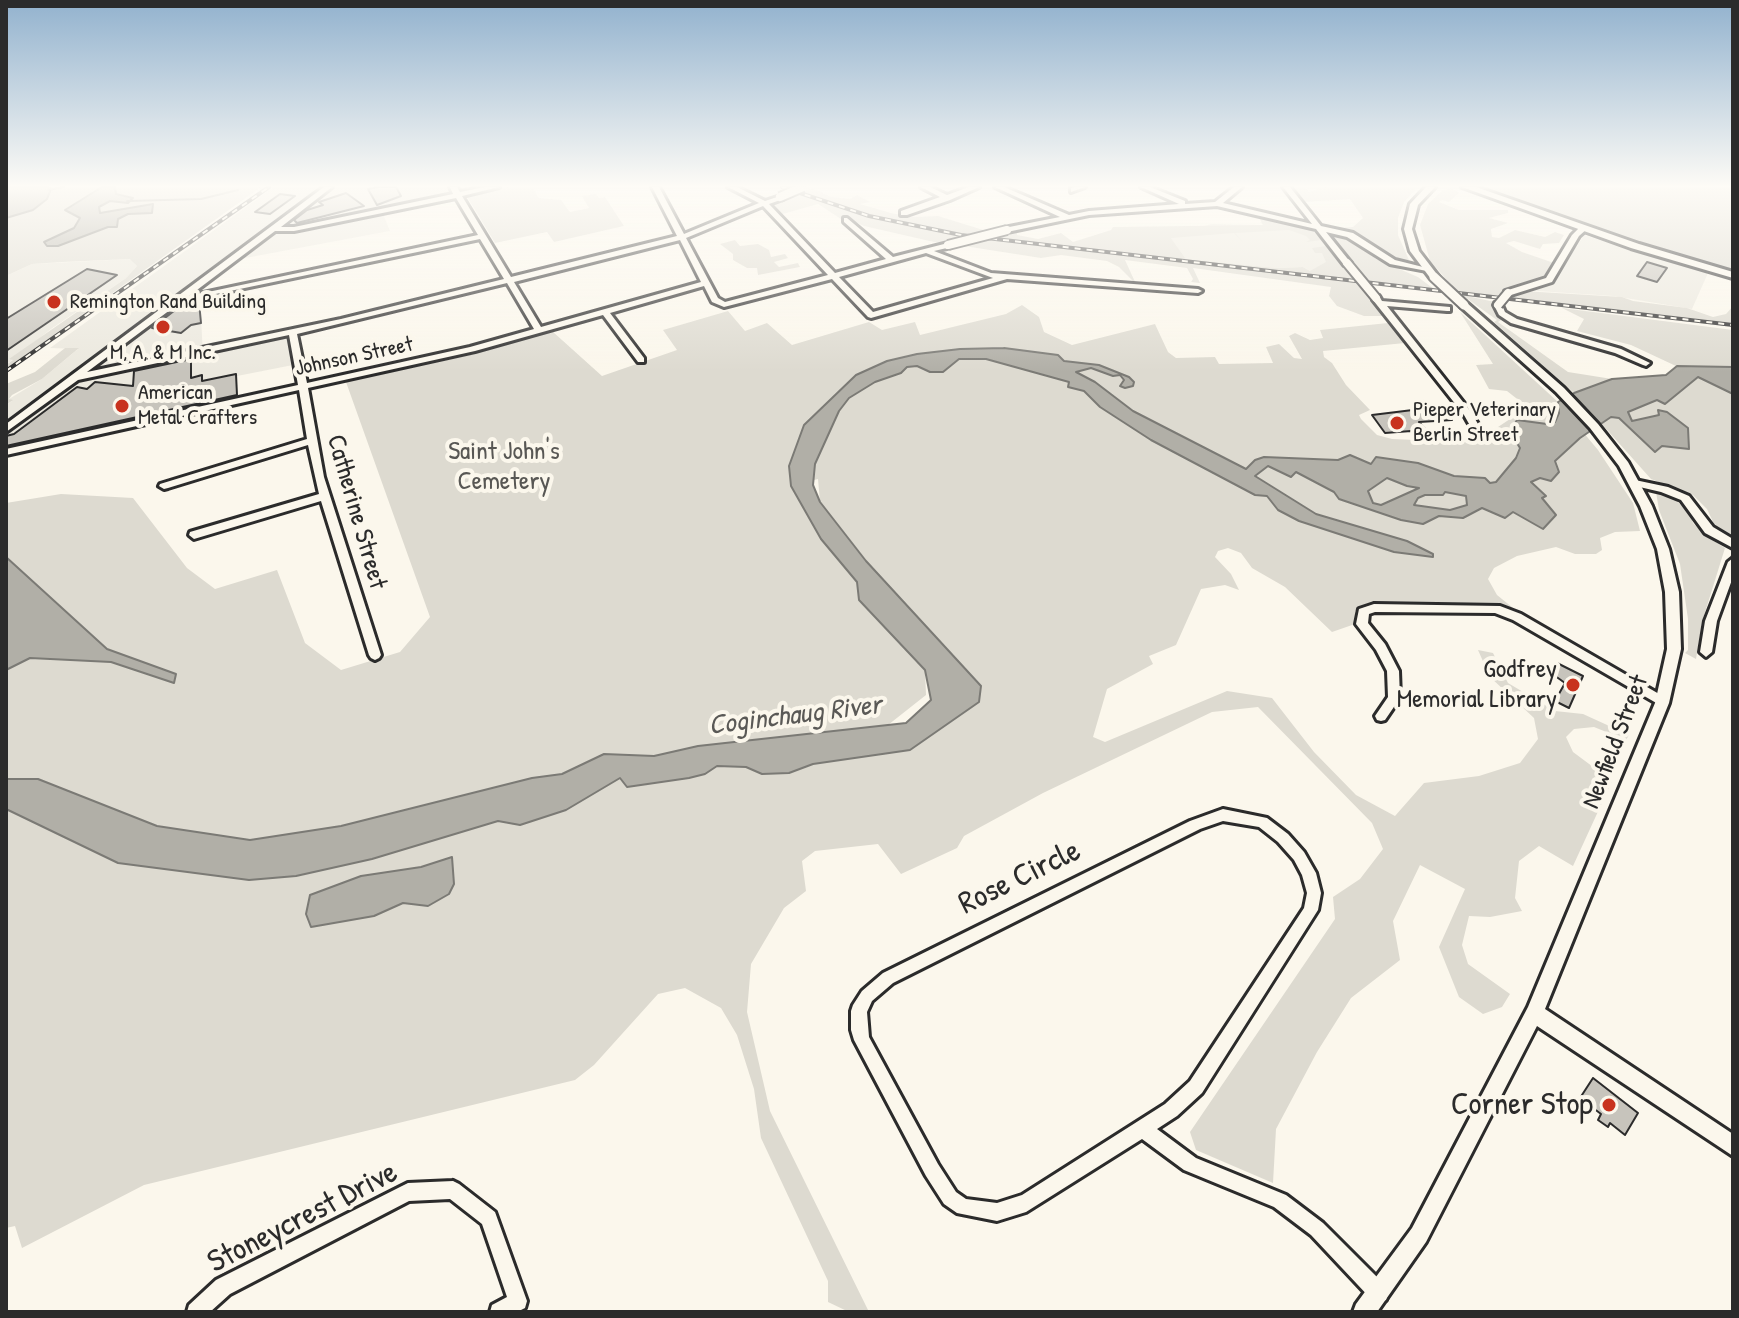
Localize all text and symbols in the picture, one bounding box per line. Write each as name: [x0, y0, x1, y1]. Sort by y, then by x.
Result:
place label: Remington Rand Building: [70, 289, 266, 315]
marker: Remington Rand Building: [45, 293, 63, 311]
marker: M, A, & M Inc.: [154, 318, 172, 336]
street label: Johnson Street: [293, 332, 415, 382]
place label: M, A, & M Inc.: [110, 340, 216, 366]
place label: American Metal Crafters: [138, 380, 257, 432]
marker: American Metal Crafters: [113, 397, 131, 415]
place label: Pieper Veterinary Berlin Street: [1413, 397, 1556, 448]
marker: Pieper Veterinary Berlin Street: [1388, 414, 1406, 432]
street label: Catherine Street: [319, 431, 393, 593]
park label: Saint John's Cemetery: [448, 436, 560, 498]
place label: Godfrey Memorial Library: [1397, 654, 1557, 716]
street label: Newfield Street: [1576, 671, 1656, 813]
marker: Godfrey Memorial Library: [1564, 676, 1582, 694]
water label: Coginchaug River: [707, 689, 883, 743]
street label: Rose Circle: [953, 832, 1087, 924]
place label: Corner Stop: [1451, 1086, 1593, 1124]
marker: Corner Stop: [1600, 1096, 1618, 1114]
street label: Stoneycrest Drive: [202, 1154, 404, 1282]

